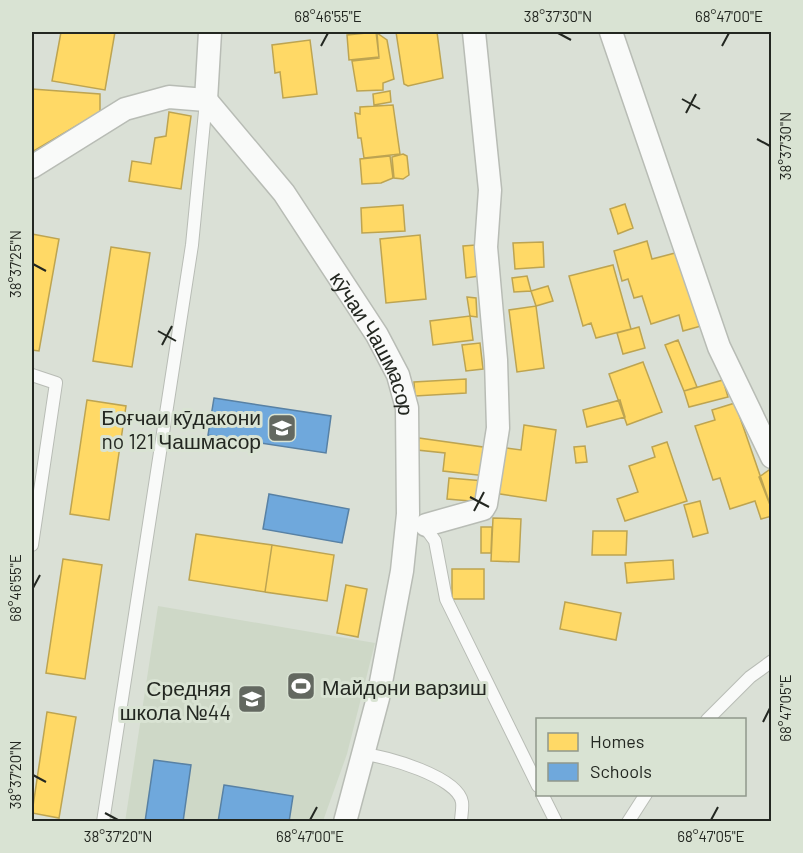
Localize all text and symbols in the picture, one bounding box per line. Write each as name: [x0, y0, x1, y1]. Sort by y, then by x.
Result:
text: 68°46'55"E: [294, 7, 362, 25]
text: 38°37'30"N: [524, 7, 592, 25]
text: 68°47'00"E: [695, 7, 763, 25]
text: 38°37'30"N: [776, 112, 794, 180]
text: 38°37'25"N: [6, 230, 24, 298]
street label: кӯчаи Чашмасор: [326, 266, 420, 416]
place label: Боғчаи кӯдакони no 121 Чашмасор: [101, 404, 261, 453]
school or university icon: Боғчаи кӯдакони no 121 Чашмасор: [266, 412, 298, 444]
text: 68°46'55"E: [6, 554, 24, 622]
sports icon: Майдони варзиш: [285, 670, 317, 702]
place label: Майдони варзиш: [322, 674, 487, 699]
text: 68°47'05"E: [776, 674, 794, 742]
place label: Средняя школа №44: [120, 675, 231, 724]
school or university icon: Средняя школа №44: [236, 683, 268, 715]
legend: [536, 718, 746, 796]
text: Homes: [590, 730, 644, 752]
text: 38°37'20"N: [6, 741, 24, 809]
text: Schools: [590, 760, 652, 782]
text: 38°37'20"N: [84, 827, 152, 845]
text: 68°47'00"E: [276, 827, 344, 845]
text: 68°47'05"E: [677, 827, 745, 845]

